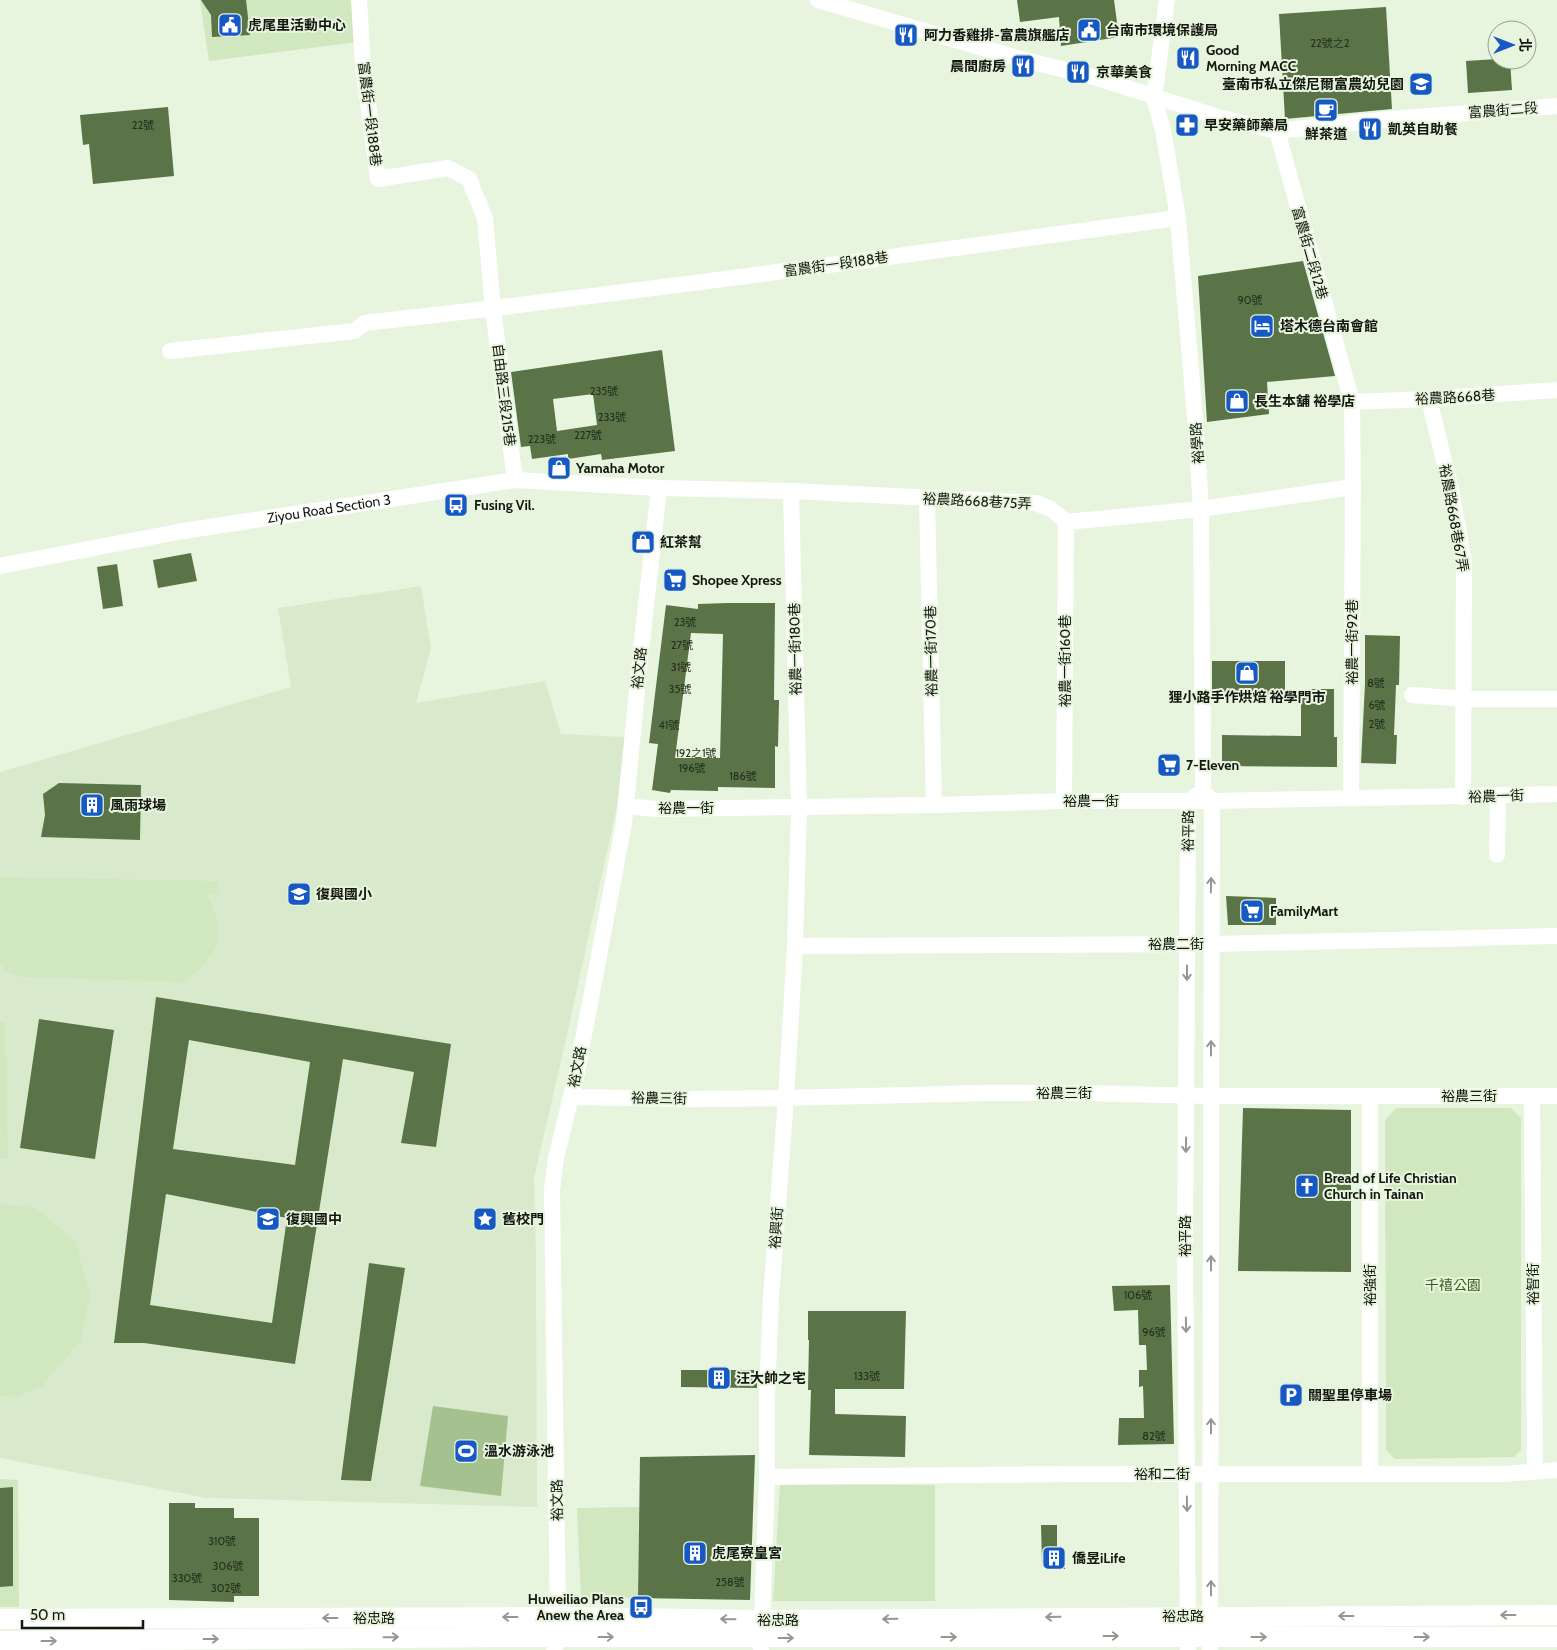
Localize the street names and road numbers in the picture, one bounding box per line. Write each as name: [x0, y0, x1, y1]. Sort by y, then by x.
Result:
street label: 富農街一段188巷: [355, 61, 385, 167]
street label: 富農街二段: [1467, 99, 1539, 121]
street label: 富農街二段12巷: [1288, 204, 1332, 302]
street label: 富農街一段188巷: [782, 248, 890, 280]
street label: 自由路三段215巷: [489, 343, 519, 447]
street label: 裕農路668巷: [1414, 386, 1496, 408]
street label: 裕學路: [1187, 421, 1207, 465]
street label: 裕農路668巷67弄: [1436, 463, 1472, 573]
street label: 裕農路668巷75弄: [922, 489, 1032, 513]
street label: Ziyou Road Section 3: [266, 490, 392, 527]
street label: 裕農一街92巷: [1343, 599, 1361, 685]
street label: 裕農一街180巷: [785, 602, 805, 696]
street label: 裕農一街170巷: [921, 605, 941, 697]
street label: 裕農一街160巷: [1056, 615, 1074, 707]
street label: 裕文路: [628, 646, 650, 690]
street label: 裕農一街: [1468, 786, 1524, 806]
street label: 裕農一街: [1063, 792, 1119, 810]
street label: 裕農一街: [658, 799, 714, 817]
street label: 裕平路: [1179, 810, 1197, 852]
street label: 裕農二街: [1148, 935, 1204, 953]
street label: 裕文路: [564, 1045, 590, 1089]
street label: 裕農三街: [1036, 1084, 1092, 1102]
street label: 裕農三街: [1441, 1087, 1497, 1105]
street label: 裕農三街: [631, 1089, 687, 1107]
street label: 裕興街: [766, 1206, 786, 1250]
street label: 裕平路: [1176, 1215, 1194, 1257]
street label: 裕智街: [1524, 1263, 1542, 1305]
street label: 裕強街: [1361, 1264, 1379, 1306]
street label: 裕和二街: [1134, 1465, 1190, 1483]
street label: 裕文路: [548, 1479, 566, 1521]
street label: 裕忠路: [1162, 1607, 1204, 1625]
street label: 裕忠路: [353, 1609, 395, 1627]
street label: 裕忠路: [757, 1611, 799, 1629]

